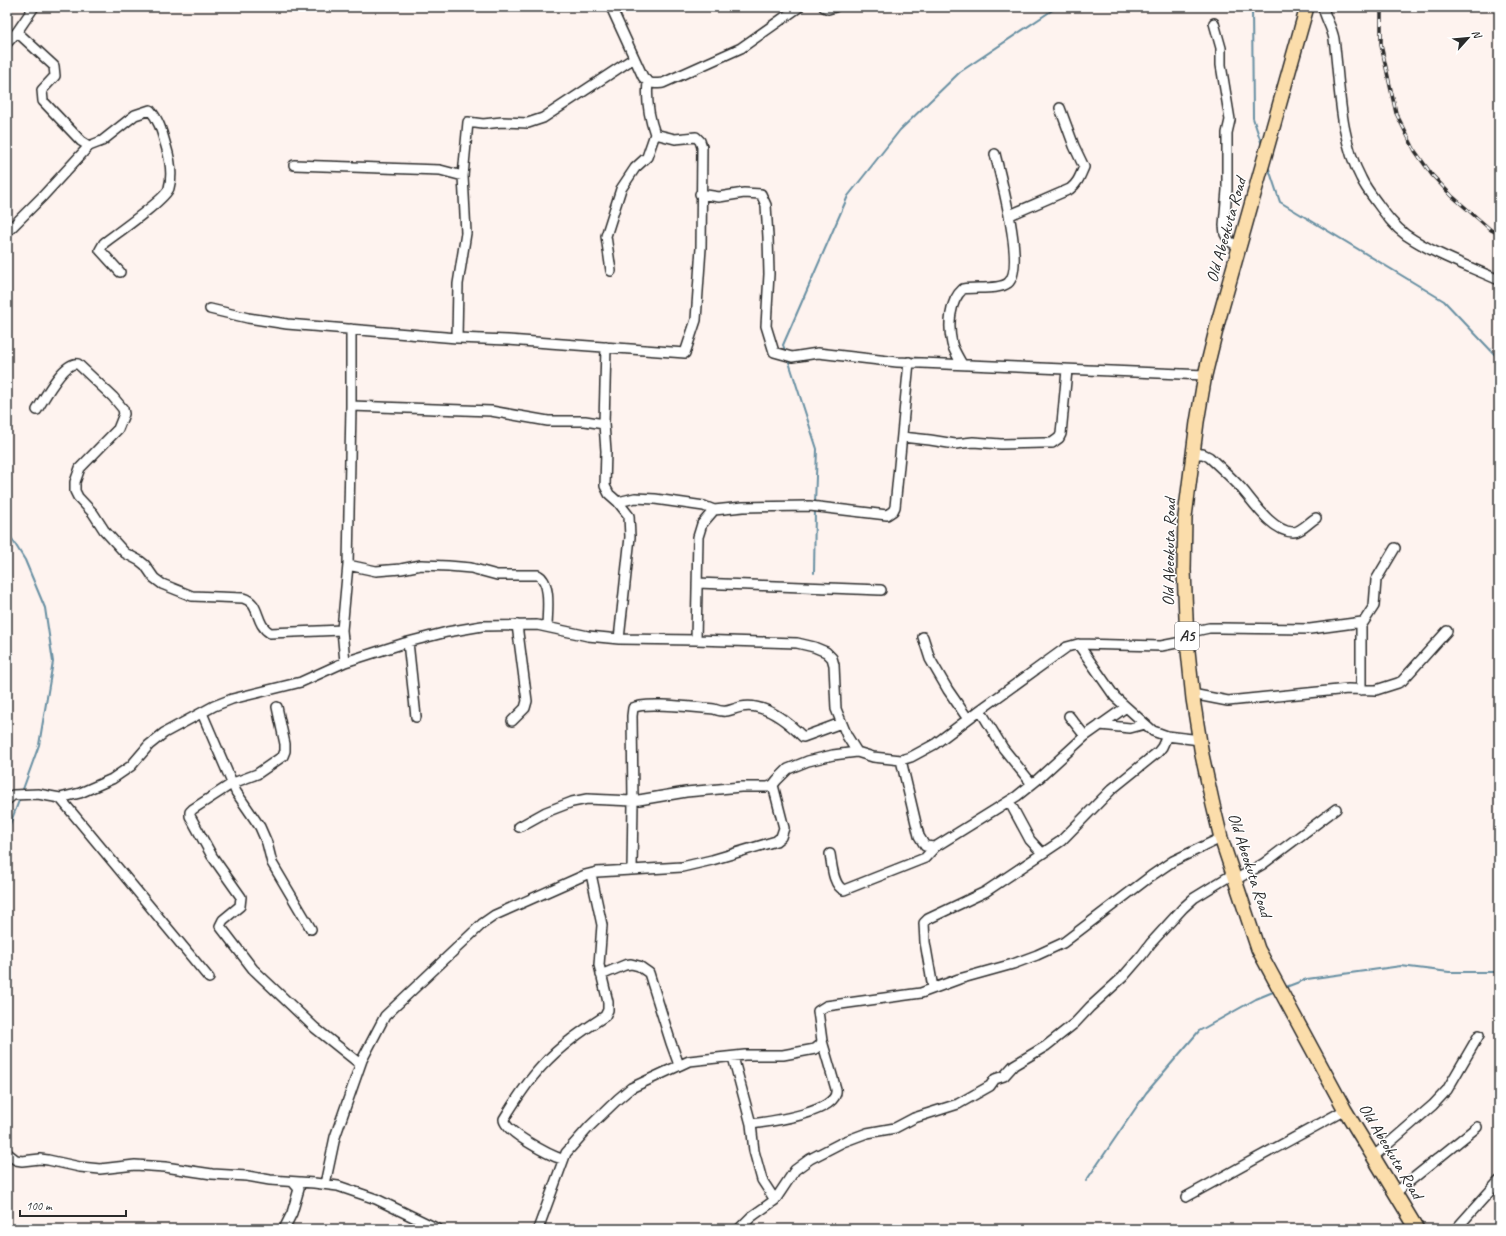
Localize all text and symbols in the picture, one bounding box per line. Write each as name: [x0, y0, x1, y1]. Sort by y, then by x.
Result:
north arrow: [1448, 18, 1488, 58]
text: N: [1469, 27, 1486, 42]
street label: Old Abeokuta Road: [1201, 173, 1252, 285]
street label: Old Abeokuta Road: [1158, 495, 1180, 606]
road number: A5: [1175, 622, 1199, 650]
street label: Old Abeokuta Road: [1223, 810, 1277, 922]
street label: Old Abeokuta Road: [1354, 1099, 1429, 1205]
scale bar: [20, 1192, 126, 1218]
text: 100 m: [26, 1198, 53, 1214]

